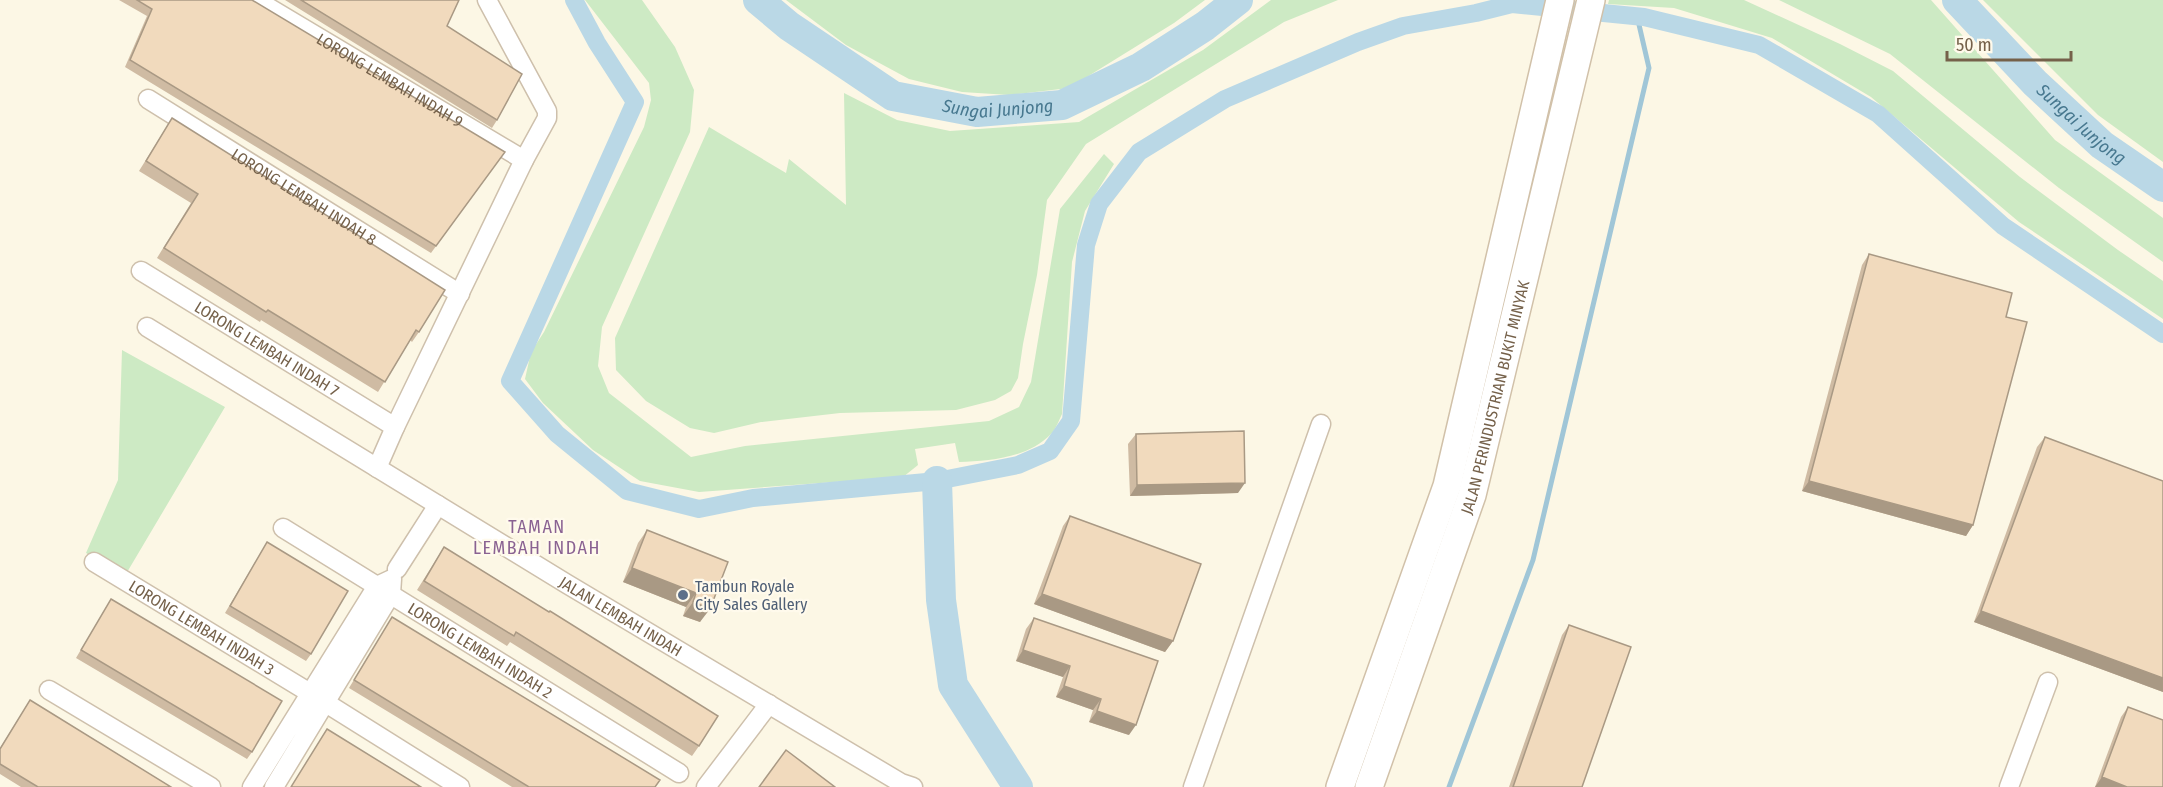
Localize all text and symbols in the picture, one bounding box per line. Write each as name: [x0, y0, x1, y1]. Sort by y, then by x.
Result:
scale bar: [1947, 24, 2072, 62]
street label: LORONG LEMBAH INDAH 9: [313, 29, 467, 131]
text: 50 m: [1956, 34, 1992, 56]
water label: Sungai Junjong: [2031, 79, 2130, 169]
water label: Sungai Junjong: [939, 94, 1054, 123]
street label: LORONG LEMBAH INDAH 8: [228, 144, 380, 249]
street label: JALAN PERINDUSTRIAN BUKIT MINYAK: [1456, 278, 1533, 517]
street label: LORONG LEMBAH INDAH 7: [192, 297, 343, 400]
district label: TAMAN LEMBAH INDAH: [473, 516, 601, 559]
street label: JALAN LEMBAH INDAH: [556, 572, 686, 660]
street label: LORONG LEMBAH INDAH 3: [126, 576, 278, 679]
place label: Tambun Royale City Sales Gallery: [695, 577, 808, 614]
marker: Tambun Royale City Sales Gallery: [676, 588, 690, 602]
street label: LORONG LEMBAH INDAH 2: [405, 598, 556, 702]

